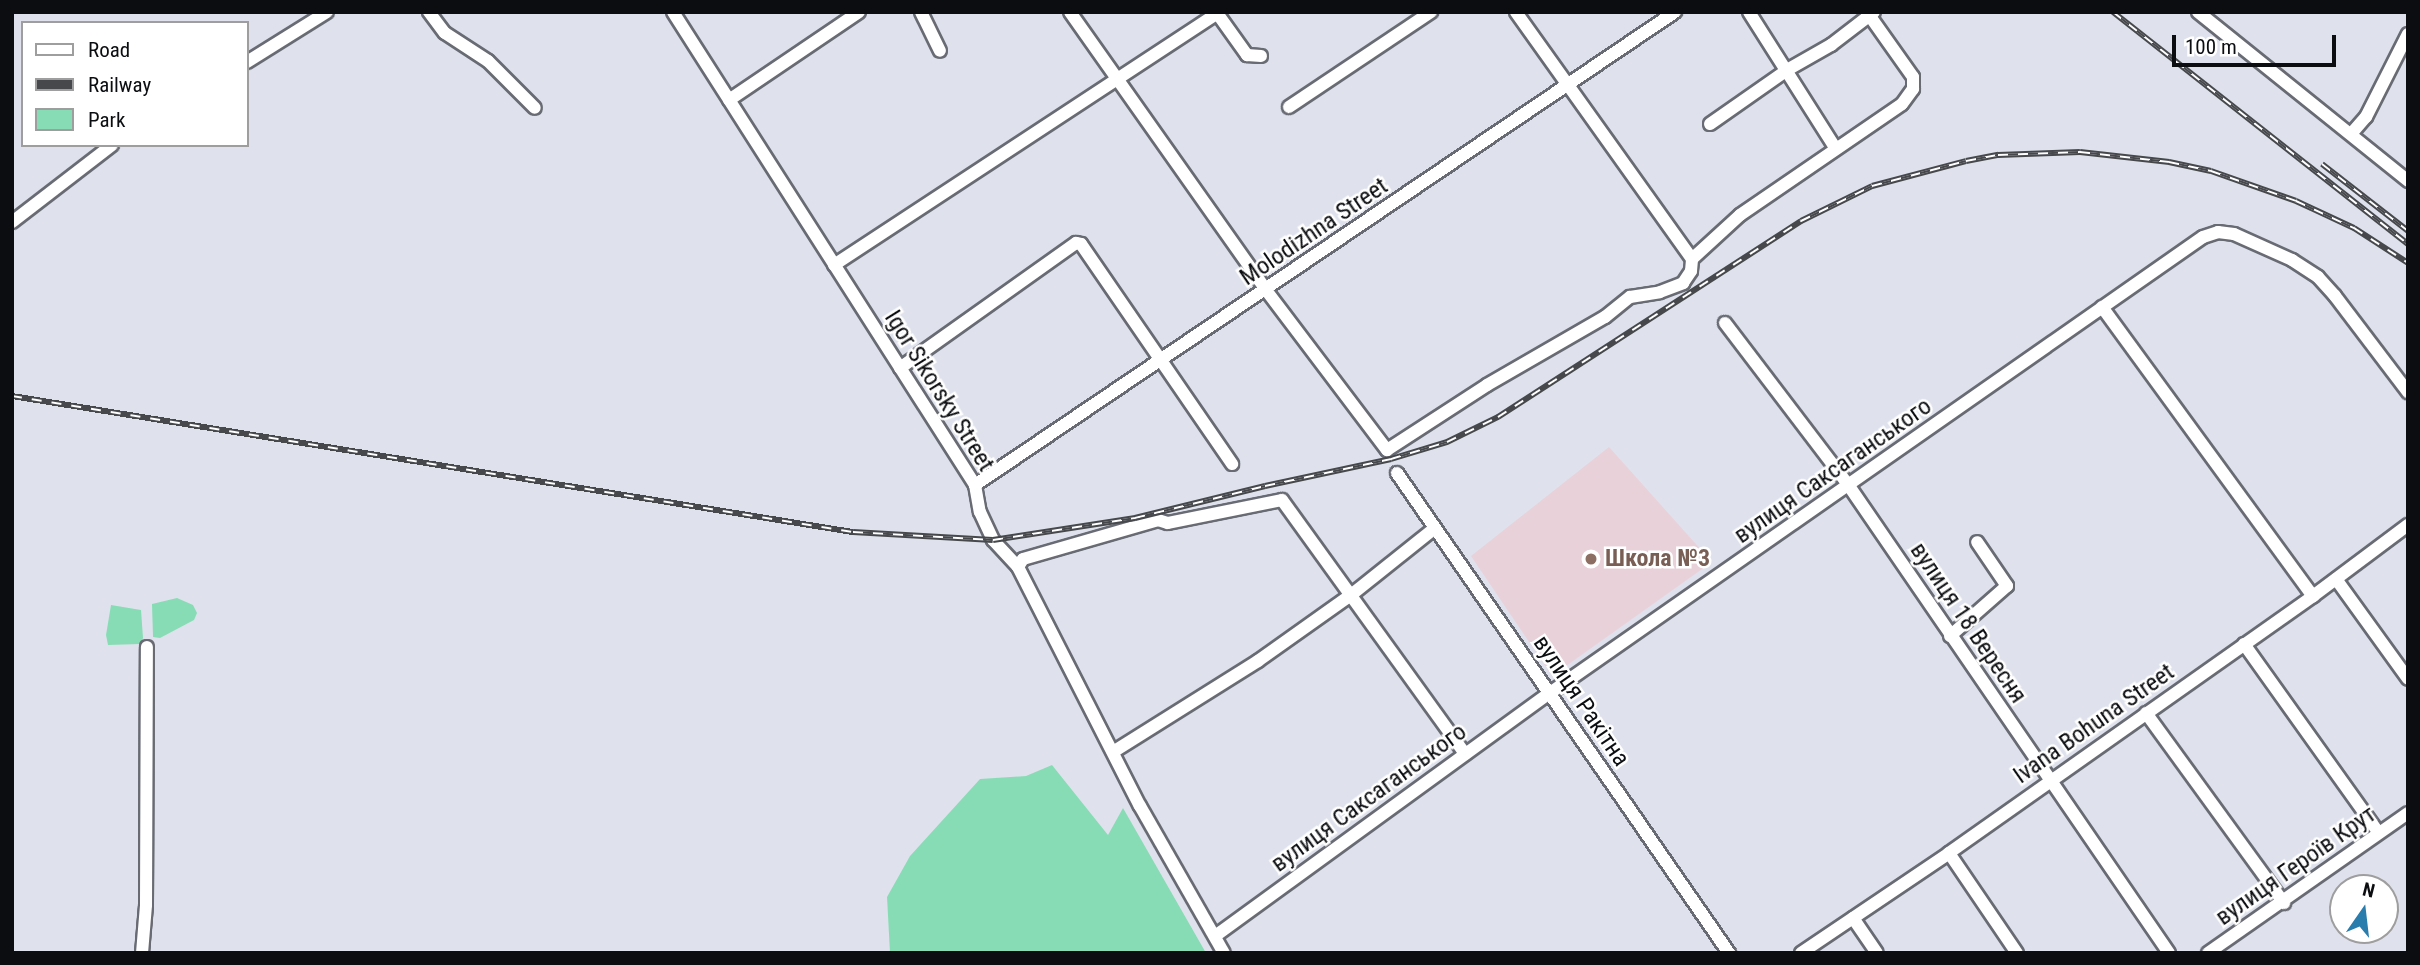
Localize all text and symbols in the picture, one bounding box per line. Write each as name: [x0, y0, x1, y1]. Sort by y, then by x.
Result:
legend: [21, 21, 248, 147]
scale bar: [2175, 21, 2340, 65]
text: 100 m: [2185, 35, 2237, 59]
text: Road: [88, 38, 130, 62]
text: Railway: [88, 73, 151, 97]
text: Park: [88, 108, 125, 132]
street label: Molodizhna Street: [1235, 172, 1393, 292]
street label: Igor Sikorsky Street: [878, 305, 1000, 477]
street label: вулиця Саксаганського: [1729, 392, 1937, 550]
street label: вулиця 18 Вересня: [1904, 537, 2032, 709]
place label: Школа №3: [1605, 545, 1710, 573]
marker: Школа №3: [1583, 551, 1599, 567]
street label: вулиця Ракітна: [1527, 630, 1635, 772]
street label: Ivana Bohuna Street: [2008, 658, 2180, 790]
street label: вулиця Саксаганського: [1266, 718, 1472, 878]
street label: вулиця Героїв Крут: [2210, 800, 2382, 932]
north arrow: [2329, 874, 2399, 944]
text: N: [2360, 878, 2377, 903]

